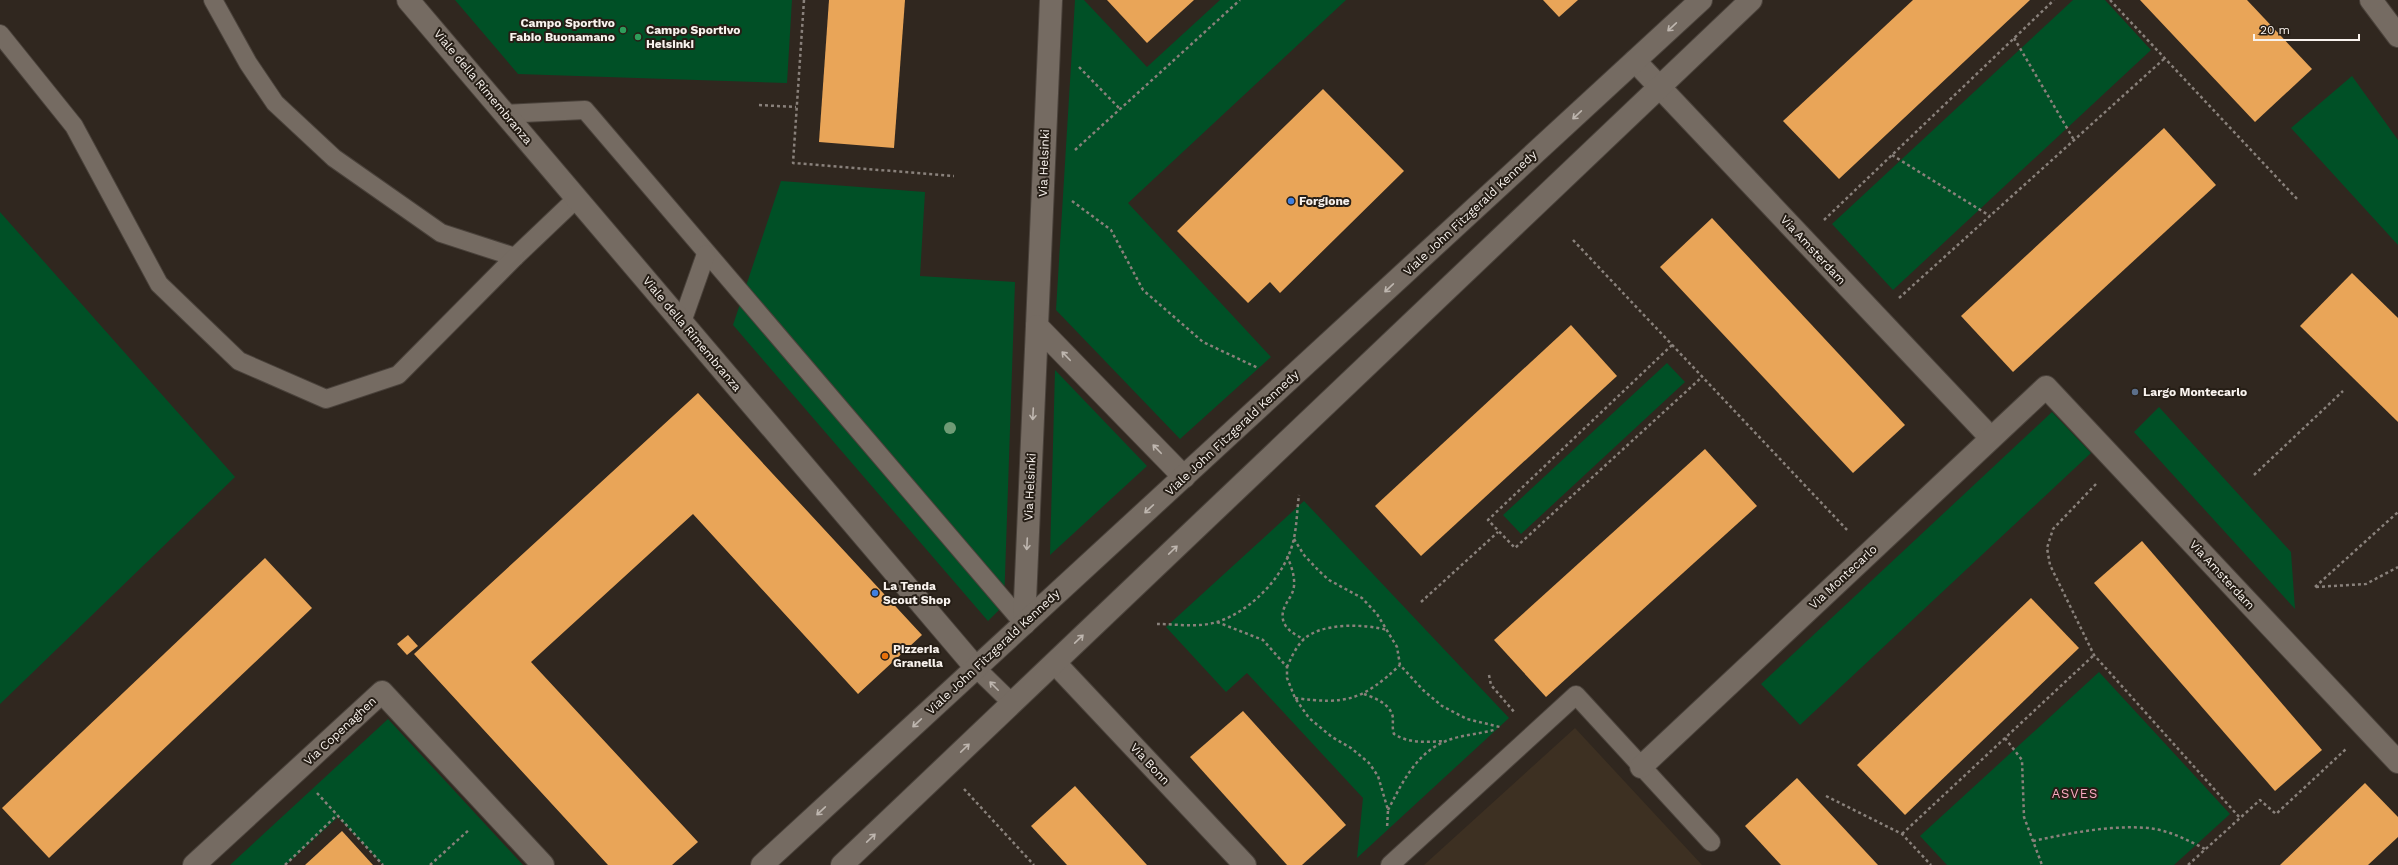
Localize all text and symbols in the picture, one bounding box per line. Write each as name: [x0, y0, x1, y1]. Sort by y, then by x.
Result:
place label: Campo Sportivo Fabio Buonamano: [510, 16, 615, 44]
scale bar: [2254, 16, 2359, 42]
one-way arrow: [1667, 22, 1677, 31]
place label: Campo Sportivo Helsinki: [646, 23, 741, 51]
text: 20 m: [2260, 23, 2290, 37]
marker: Campo Sportivo Fabio Buonamano: [618, 25, 628, 35]
street label: Viale della Rimembranza: [431, 27, 535, 147]
marker: Campo Sportivo Helsinki: [633, 32, 643, 42]
one-way arrow: [1572, 110, 1582, 120]
street label: Via Helsinki: [1036, 129, 1052, 197]
street label: Viale John Fitzgerald Kennedy: [1401, 147, 1540, 278]
place label: Forgione: [1299, 194, 1350, 208]
marker: Forgione: [1286, 196, 1296, 206]
street label: Via Amsterdam: [1777, 213, 1849, 287]
street label: Viale della Rimembranza: [640, 274, 744, 394]
one-way arrow: [1384, 283, 1394, 292]
one-way arrow: [1061, 351, 1071, 361]
street label: Viale John Fitzgerald Kennedy: [1163, 367, 1302, 498]
place label: Largo Montecarlo: [2143, 385, 2247, 399]
marker: Largo Montecarlo: [2130, 387, 2140, 397]
one-way arrow: [1030, 407, 1037, 420]
one-way arrow: [1152, 444, 1161, 454]
street label: Via Helsinki: [1021, 453, 1039, 521]
one-way arrow: [1144, 504, 1154, 514]
one-way arrow: [1024, 537, 1031, 550]
street label: Via Amsterdam: [2186, 538, 2258, 612]
street label: Via Montecarlo: [1806, 542, 1880, 612]
one-way arrow: [1168, 545, 1178, 555]
place label: La Tenda Scout Shop: [883, 579, 951, 607]
street label: Viale John Fitzgerald Kennedy: [924, 586, 1063, 717]
marker: La Tenda Scout Shop: [870, 588, 880, 598]
one-way arrow: [1074, 635, 1084, 644]
place label: Pizzeria Granella: [893, 642, 943, 670]
marker: Pizzeria Granella: [880, 651, 890, 661]
one-way arrow: [989, 681, 999, 691]
street label: Via Copenaghen: [301, 694, 379, 768]
one-way arrow: [912, 718, 922, 727]
street label: Via Bonn: [1127, 740, 1173, 788]
one-way arrow: [960, 744, 970, 753]
district label: ASVES: [2052, 786, 2098, 801]
one-way arrow: [816, 806, 826, 815]
one-way arrow: [866, 833, 876, 843]

